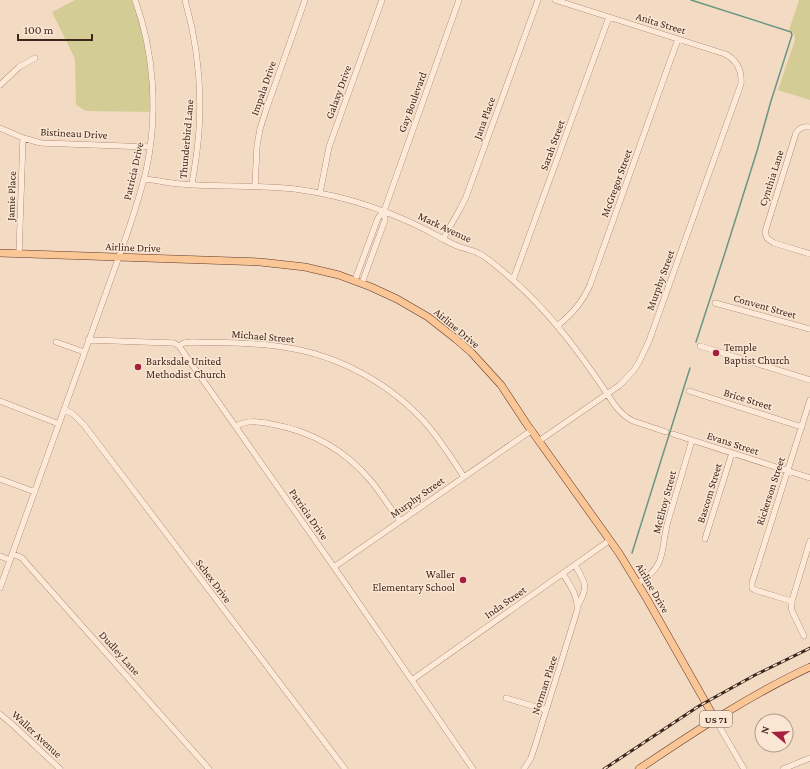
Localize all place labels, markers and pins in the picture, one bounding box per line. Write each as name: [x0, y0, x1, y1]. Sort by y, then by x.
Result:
place label: Temple Baptist Church: [724, 341, 790, 367]
marker: Temple Baptist Church: [711, 348, 721, 358]
place label: Barksdale United Methodist Church: [146, 355, 226, 380]
marker: Barksdale United Methodist Church: [133, 362, 143, 372]
place label: Waller Elementary School: [373, 568, 455, 594]
marker: Waller Elementary School: [458, 575, 468, 585]

